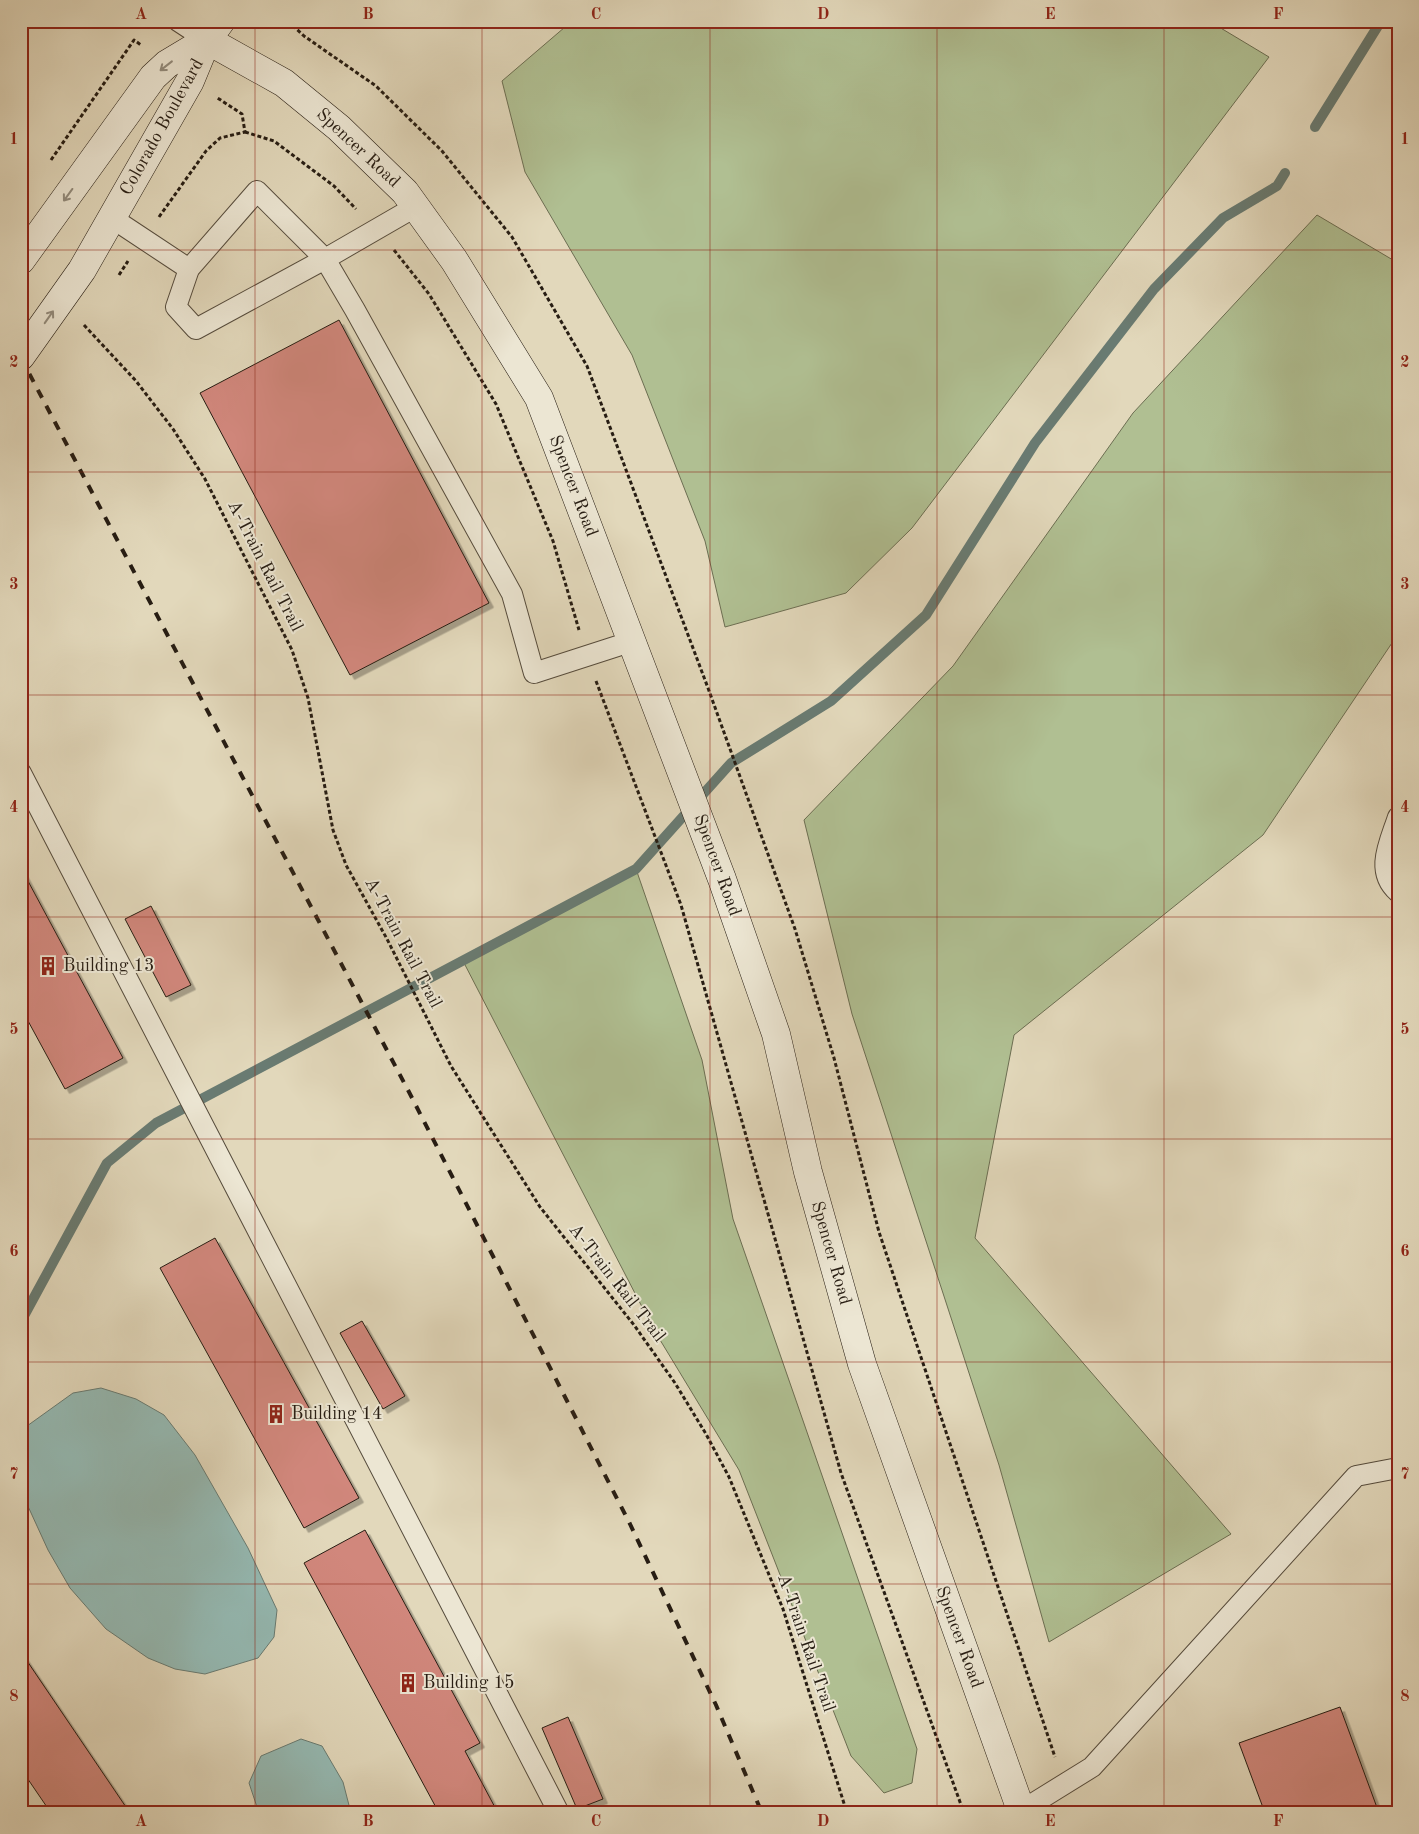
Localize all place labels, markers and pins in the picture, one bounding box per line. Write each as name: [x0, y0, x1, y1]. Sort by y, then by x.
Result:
building icon: Building 13: [37, 955, 59, 977]
place label: Building 13: [63, 957, 154, 975]
building icon: Building 14: [265, 1403, 287, 1425]
place label: Building 14: [291, 1405, 382, 1423]
building icon: Building 15: [397, 1672, 419, 1694]
place label: Building 15: [423, 1674, 514, 1692]

